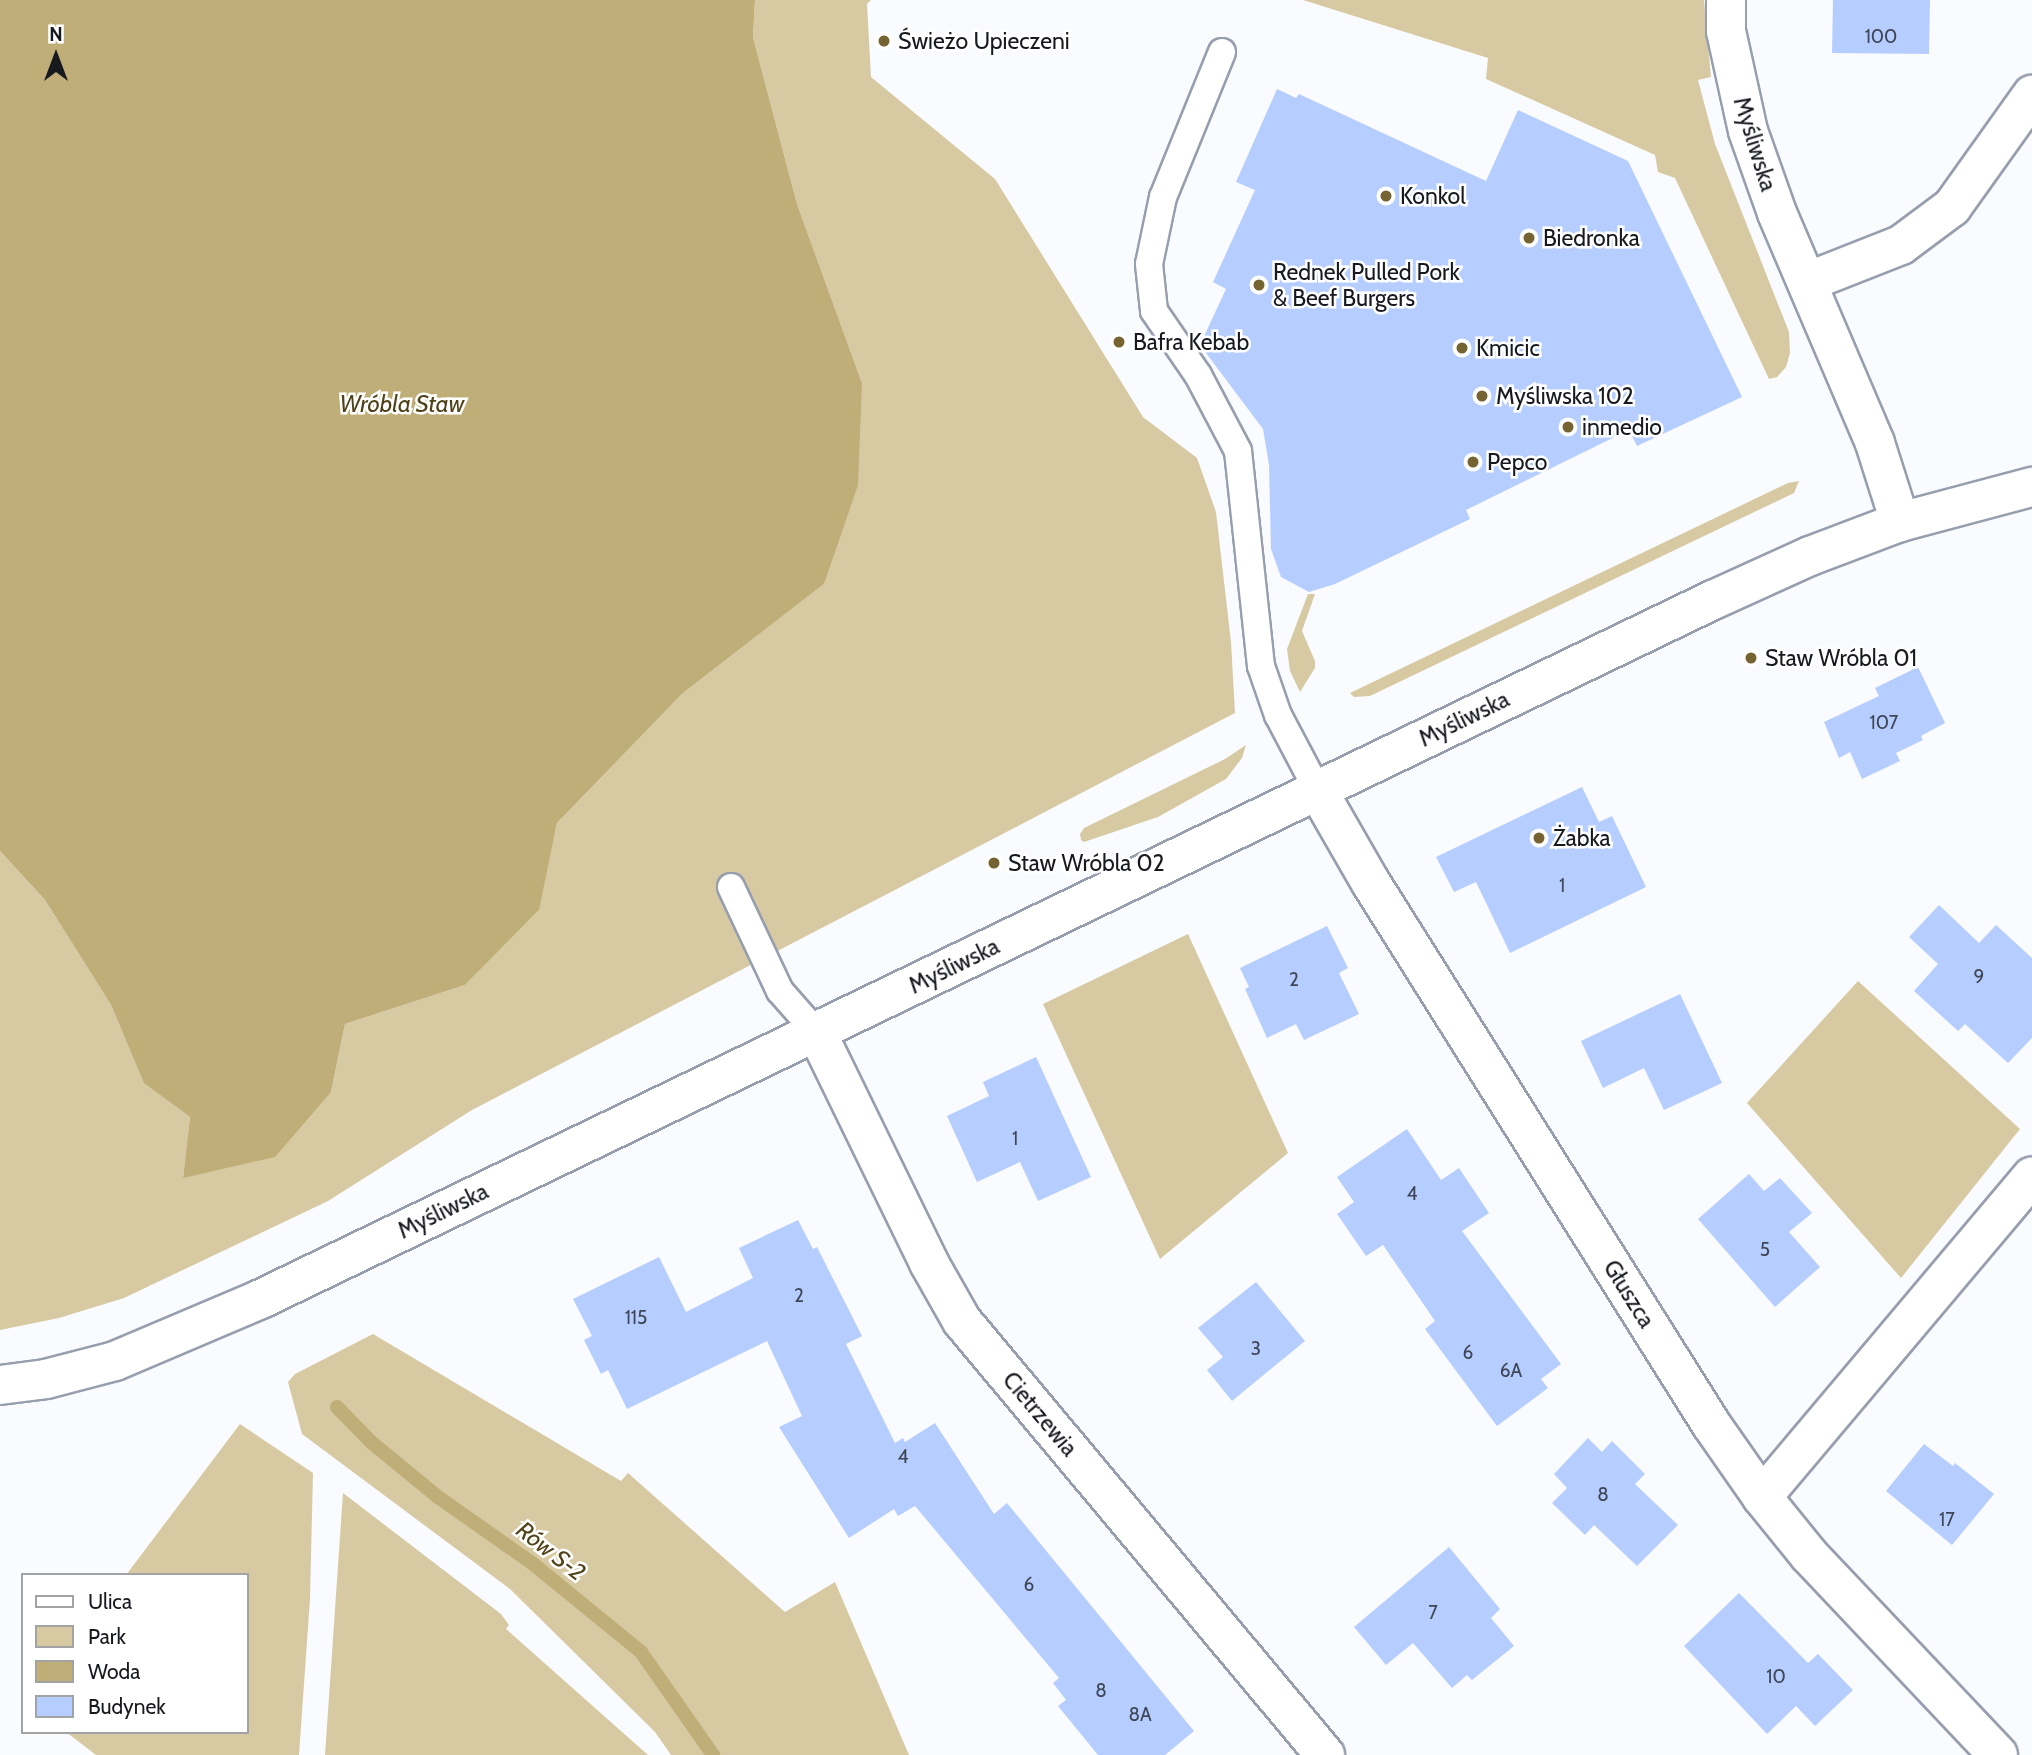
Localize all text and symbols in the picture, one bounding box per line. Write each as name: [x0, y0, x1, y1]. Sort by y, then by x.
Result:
north arrow: [21, 21, 91, 91]
text: N: [49, 23, 63, 46]
house number: 100: [1865, 26, 1897, 48]
place label: Świeżo Upieczeni: [898, 27, 1070, 55]
marker: Świeżo Upieczeni: [876, 33, 892, 49]
street label: Myśliwska: [1728, 94, 1782, 194]
place label: Konkol: [1400, 182, 1466, 210]
marker: Konkol: [1378, 188, 1394, 204]
place label: Biedronka: [1543, 224, 1640, 252]
marker: Biedronka: [1521, 230, 1537, 246]
place label: Rednek Pulled Pork & Beef Burgers: [1273, 258, 1460, 312]
marker: Rednek Pulled Pork & Beef Burgers: [1251, 277, 1267, 293]
place label: Bafra Kebab: [1133, 328, 1249, 356]
marker: Bafra Kebab: [1111, 334, 1127, 350]
place label: Kmicic: [1476, 334, 1540, 362]
marker: Kmicic: [1454, 340, 1470, 356]
place label: Myśliwska 102: [1496, 382, 1634, 410]
marker: Myśliwska 102: [1474, 388, 1490, 404]
water label: Wróbla Staw: [340, 390, 464, 418]
place label: inmedio: [1582, 413, 1662, 441]
marker: inmedio: [1560, 419, 1576, 435]
place label: Pepco: [1487, 448, 1547, 476]
marker: Pepco: [1465, 454, 1481, 470]
place label: Staw Wróbla 01: [1765, 644, 1917, 672]
marker: Staw Wróbla 01: [1743, 650, 1759, 666]
street label: Myśliwska: [1414, 685, 1514, 753]
house number: 107: [1870, 712, 1898, 734]
place label: Żabka: [1553, 824, 1611, 852]
marker: Żabka: [1531, 830, 1547, 846]
place label: Staw Wróbla 02: [1008, 849, 1165, 877]
marker: Staw Wróbla 02: [986, 855, 1002, 871]
house number: 1: [1559, 875, 1565, 897]
street label: Myśliwska: [904, 932, 1004, 1000]
house number: 9: [1974, 966, 1984, 988]
house number: 2: [1289, 969, 1299, 991]
house number: 1: [1012, 1128, 1018, 1150]
street label: Myśliwska: [393, 1177, 493, 1245]
house number: 4: [1407, 1183, 1417, 1205]
house number: 5: [1760, 1239, 1770, 1261]
street label: Głuszca: [1598, 1255, 1660, 1333]
house number: 2: [794, 1285, 804, 1307]
house number: 115: [625, 1307, 647, 1329]
house number: 3: [1251, 1338, 1261, 1360]
house number: 6: [1463, 1342, 1473, 1364]
house number: 6A: [1500, 1360, 1522, 1382]
street label: Cietrzewia: [997, 1366, 1083, 1462]
house number: 4: [898, 1446, 908, 1468]
house number: 8: [1597, 1484, 1609, 1506]
house number: 17: [1939, 1509, 1955, 1531]
water label: Rów S-2: [511, 1515, 591, 1587]
legend: [21, 1573, 248, 1734]
house number: 6: [1024, 1574, 1034, 1596]
text: Ulica: [88, 1589, 132, 1614]
house number: 7: [1428, 1602, 1438, 1624]
text: Park: [88, 1624, 126, 1649]
text: Woda: [88, 1659, 140, 1684]
house number: 10: [1766, 1666, 1786, 1688]
house number: 8: [1095, 1680, 1107, 1702]
text: Budynek: [88, 1694, 166, 1719]
house number: 8A: [1128, 1704, 1152, 1726]

